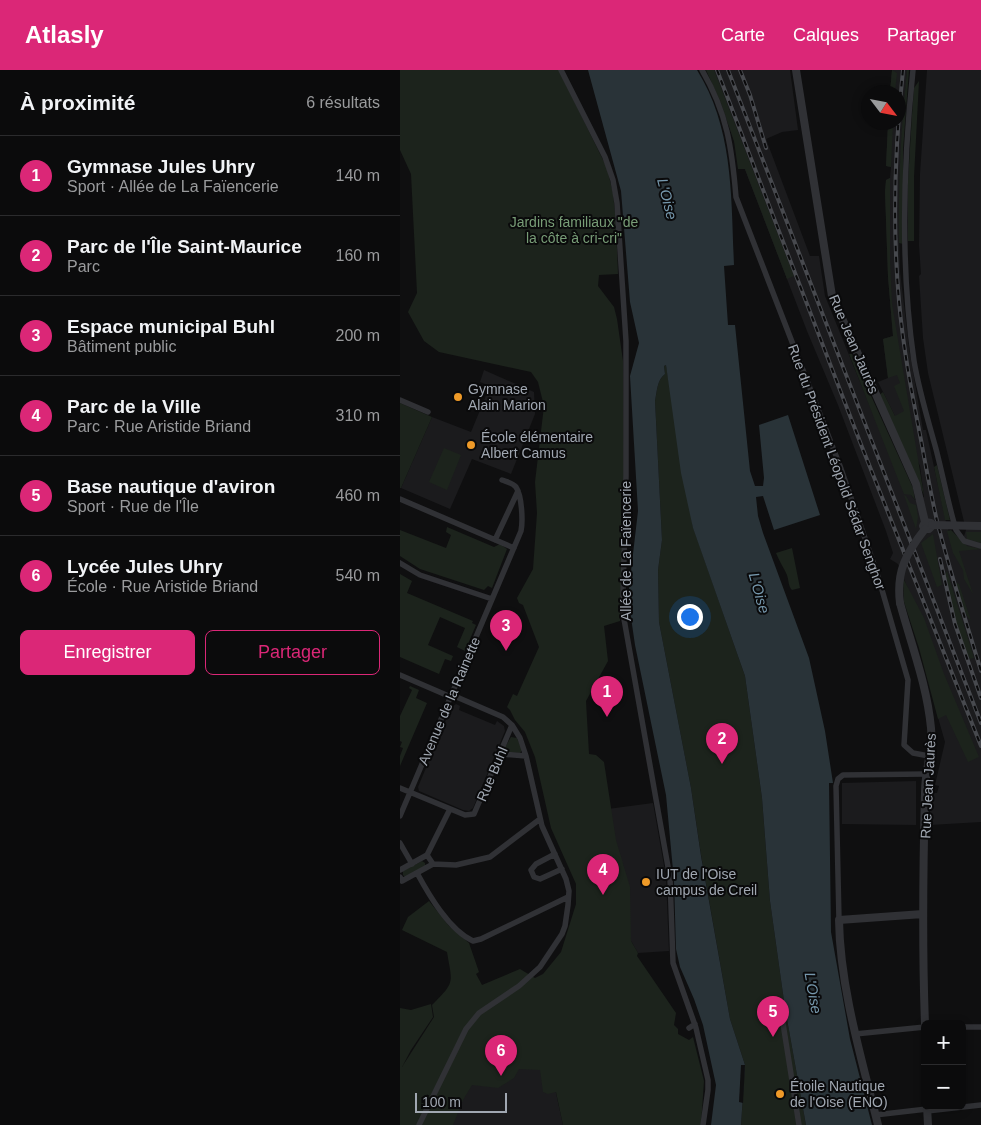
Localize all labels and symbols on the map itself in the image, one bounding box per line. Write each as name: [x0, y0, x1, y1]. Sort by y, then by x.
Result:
north arrow: [861, 85, 906, 130]
water label: L'Oise: [654, 176, 681, 221]
park label: Jardins familiaux "de la côte à cri-cri": [510, 214, 639, 246]
street label: Rue Jean Jaurès: [826, 292, 882, 396]
street label: Rue du Président Léopold Sédar Senghor: [785, 342, 889, 592]
place label: Gymnase Alain Marion: [468, 381, 546, 413]
marker: Gymnase Alain Marion: [452, 391, 464, 403]
place label: École élémentaire Albert Camus: [481, 429, 593, 461]
marker: École élémentaire Albert Camus: [465, 439, 477, 451]
street label: Allée de La Faïencerie: [618, 481, 634, 621]
water label: L'Oise: [746, 570, 773, 615]
your location: [677, 604, 703, 630]
pin: 3: [490, 610, 522, 651]
street label: Avenue de la Rainette: [415, 634, 483, 767]
pin: 1: [591, 676, 623, 717]
pin: 2: [706, 723, 738, 764]
street label: Rue Jean Jaurès: [917, 733, 939, 839]
street label: Rue Buhl: [473, 744, 511, 804]
pin: 4: [587, 854, 619, 895]
place label: IUT de l'Oise campus de Creil: [656, 866, 757, 898]
marker: IUT de l'Oise campus de Creil: [640, 876, 652, 888]
water label: L'Oise: [801, 971, 826, 1015]
pin: 5: [757, 996, 789, 1037]
pin: 6: [485, 1035, 517, 1076]
place label: Étoile Nautique de l'Oise (ENO): [790, 1078, 888, 1110]
marker: Étoile Nautique de l'Oise (ENO): [774, 1088, 786, 1100]
scale bar: [415, 1090, 508, 1113]

